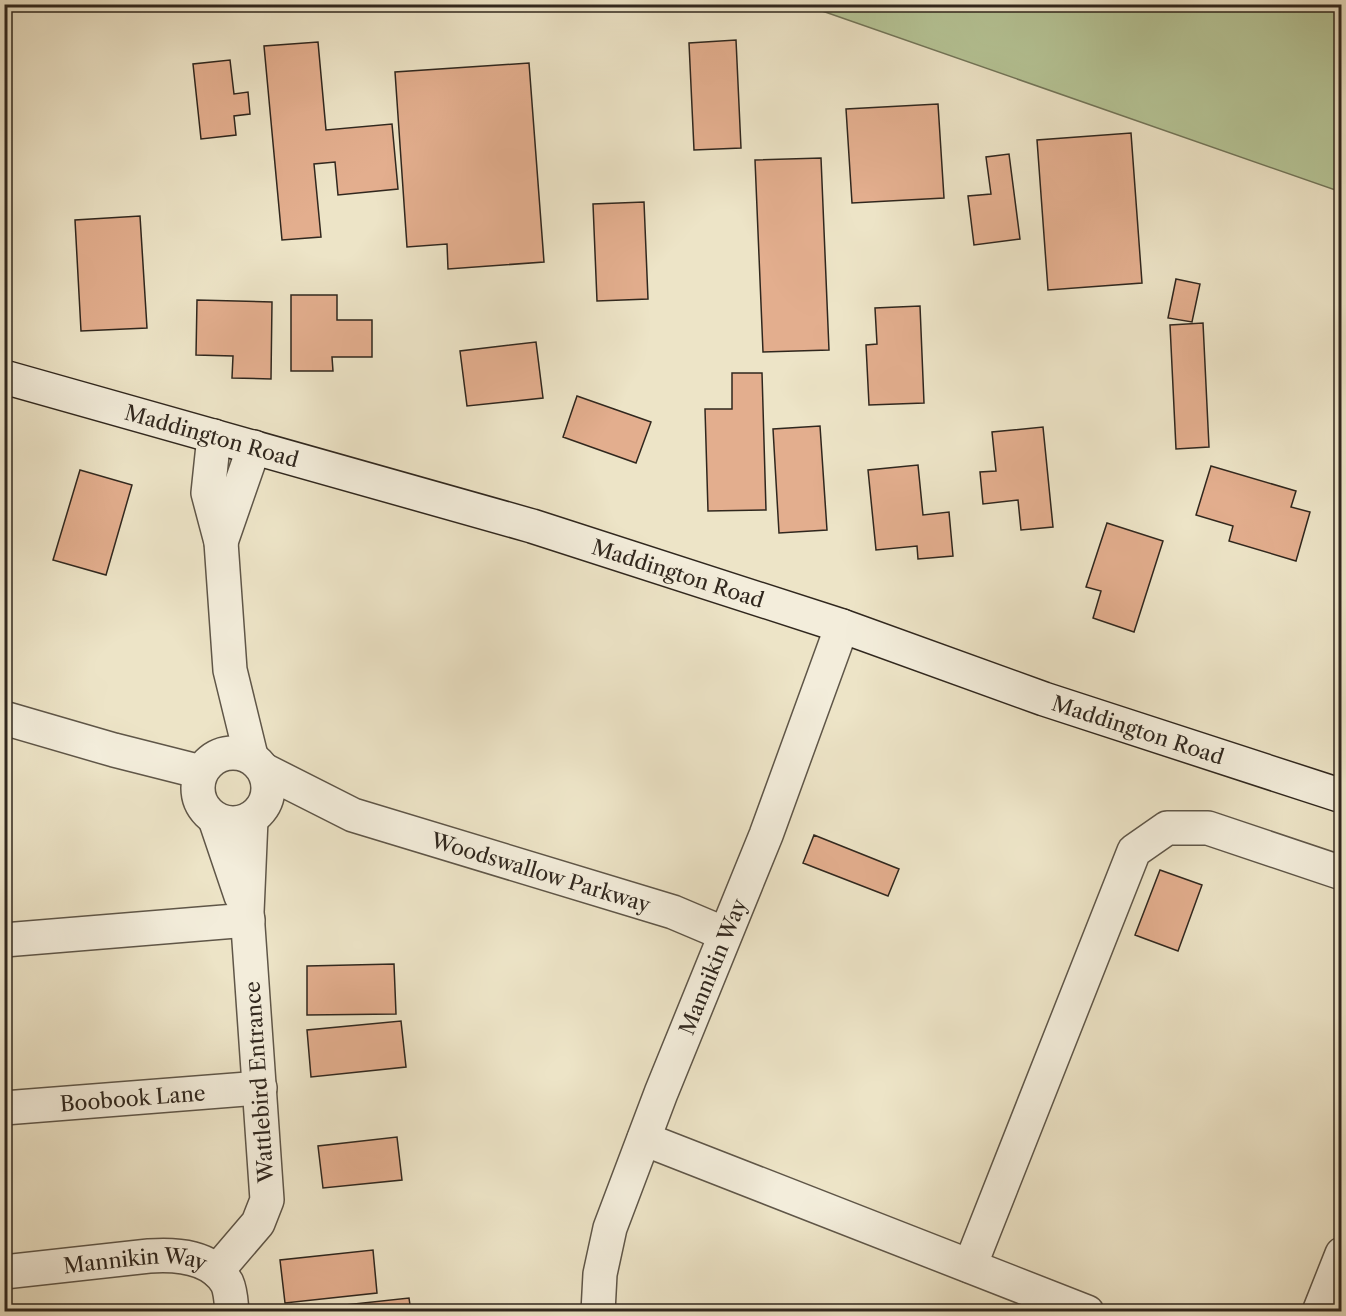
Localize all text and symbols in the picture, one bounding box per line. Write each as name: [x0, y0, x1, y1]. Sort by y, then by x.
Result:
street label: Maddington Road: [122, 399, 302, 472]
street label: Maddington Road: [589, 534, 767, 613]
street label: Maddington Road: [1049, 690, 1227, 769]
street label: Woodswallow Parkway: [427, 827, 654, 917]
street label: Mannikin Way: [674, 894, 751, 1038]
street label: Wattlebird Entrance: [239, 980, 279, 1185]
street label: Boobook Lane: [59, 1080, 206, 1116]
street label: Mannikin Way: [62, 1242, 211, 1278]

